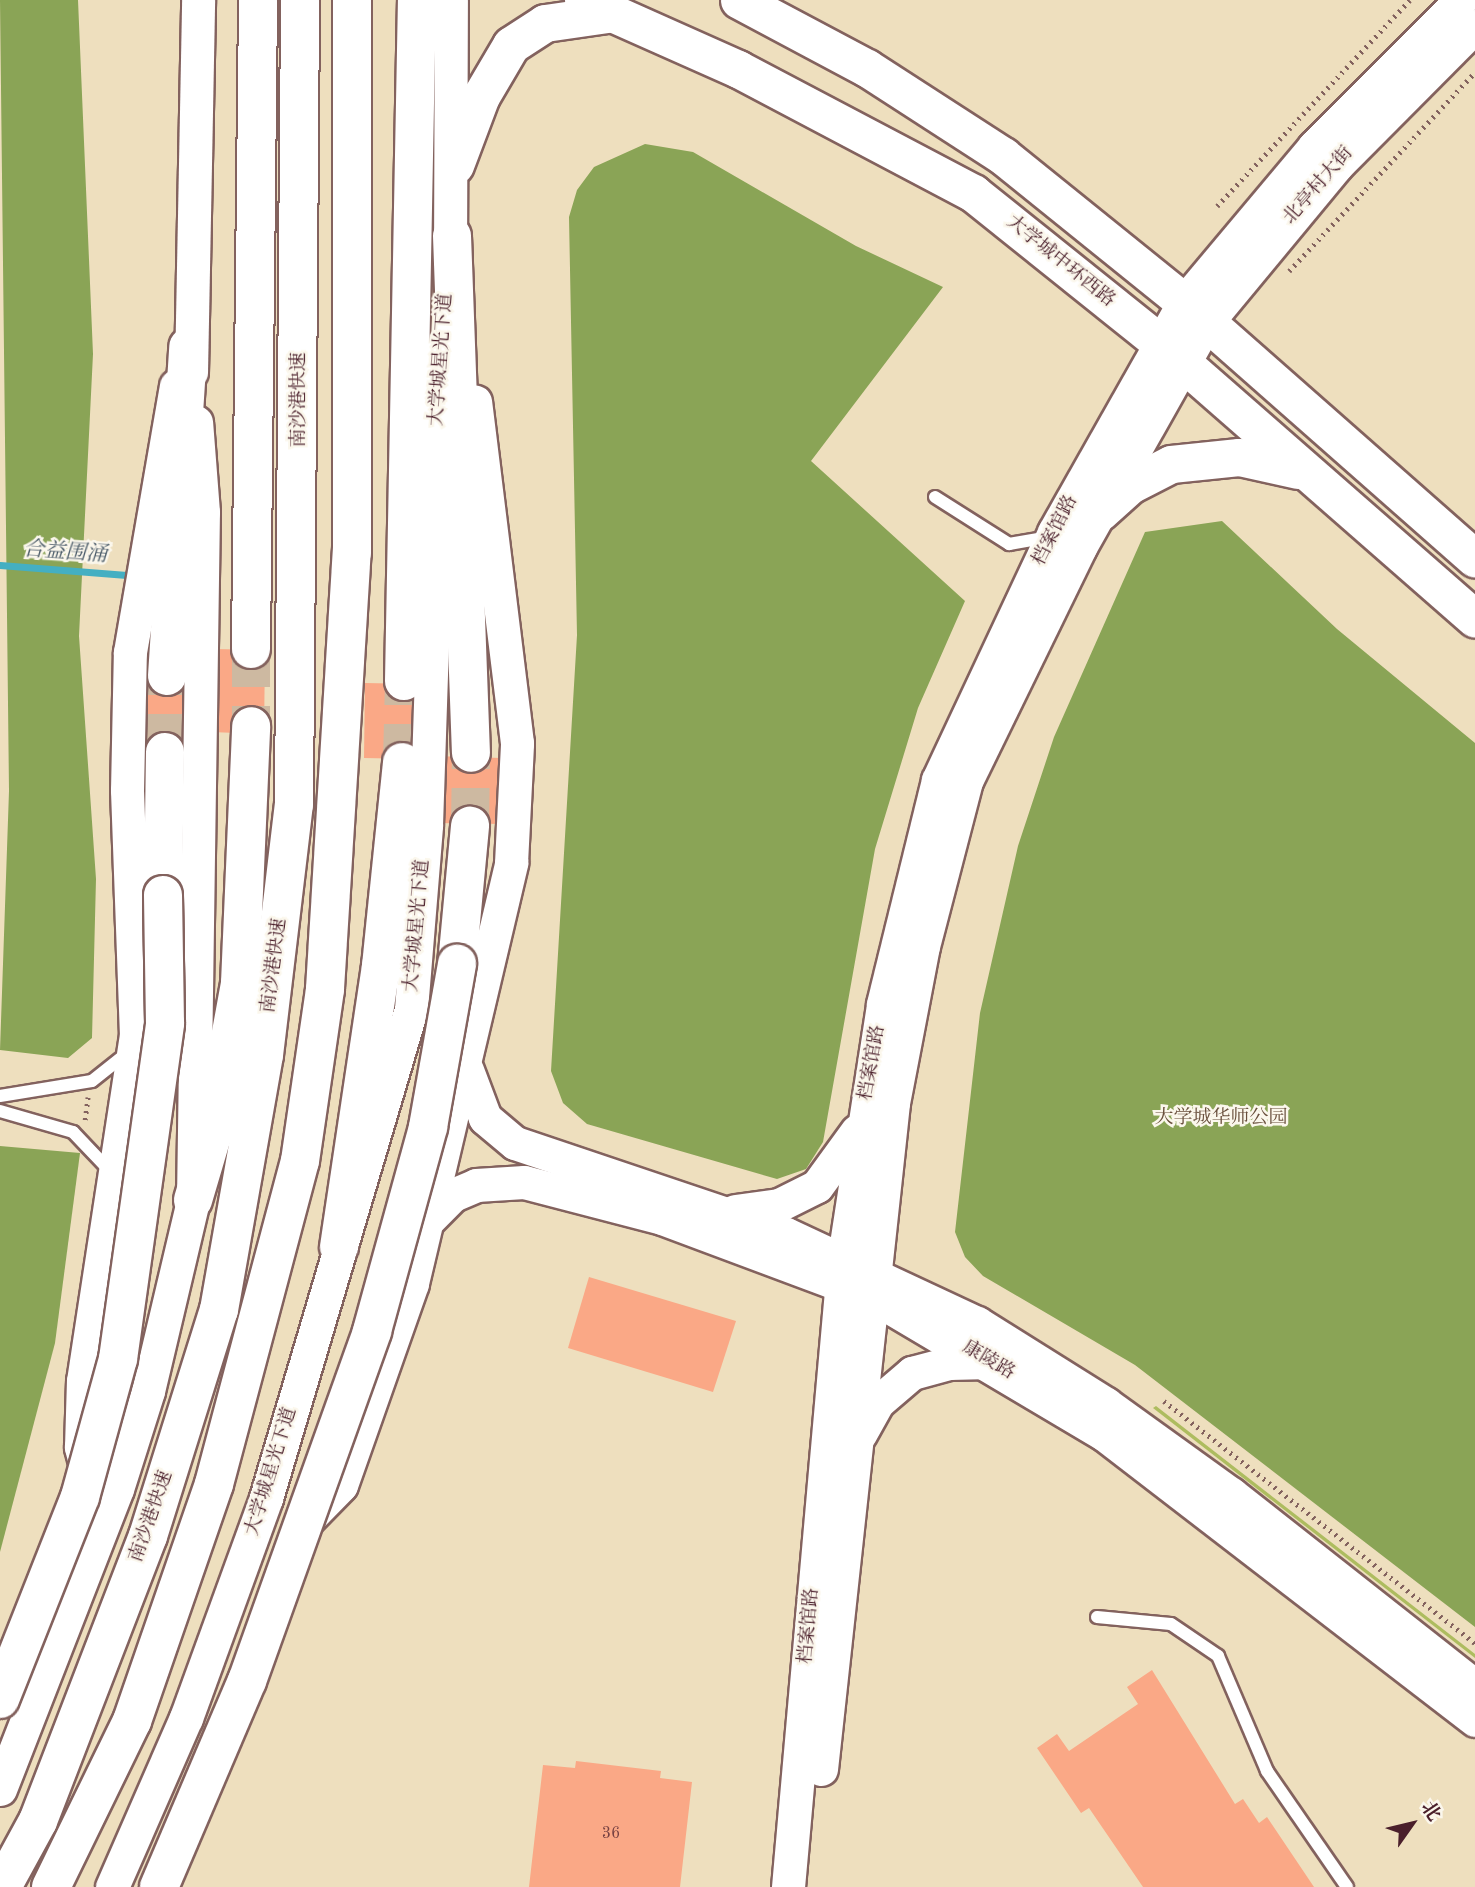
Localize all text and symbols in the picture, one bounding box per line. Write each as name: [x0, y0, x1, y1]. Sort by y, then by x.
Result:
street label: 北亭村大街: [1279, 143, 1359, 229]
street label: 大学城中环西路: [1001, 211, 1119, 313]
street label: 大学城星光下道: [426, 293, 458, 427]
street label: 南沙港快速: [289, 353, 311, 447]
street label: 档案馆路: [1029, 492, 1083, 570]
water label: 合益围涌: [22, 538, 108, 568]
street label: 大学城星光下道: [401, 859, 435, 993]
street label: 南沙港快速: [258, 917, 292, 1015]
street label: 档案馆路: [855, 1024, 891, 1102]
park label: 大学城华师公园: [1155, 1108, 1287, 1130]
street label: 康陵路: [958, 1337, 1018, 1385]
street label: 大学城星光下道: [242, 1405, 302, 1539]
street label: 南沙港快速: [126, 1468, 178, 1566]
street label: 档案馆路: [795, 1587, 825, 1665]
north arrow: [1377, 1789, 1447, 1859]
text: 北: [1417, 1799, 1443, 1825]
house number: 36: [602, 1824, 620, 1844]

